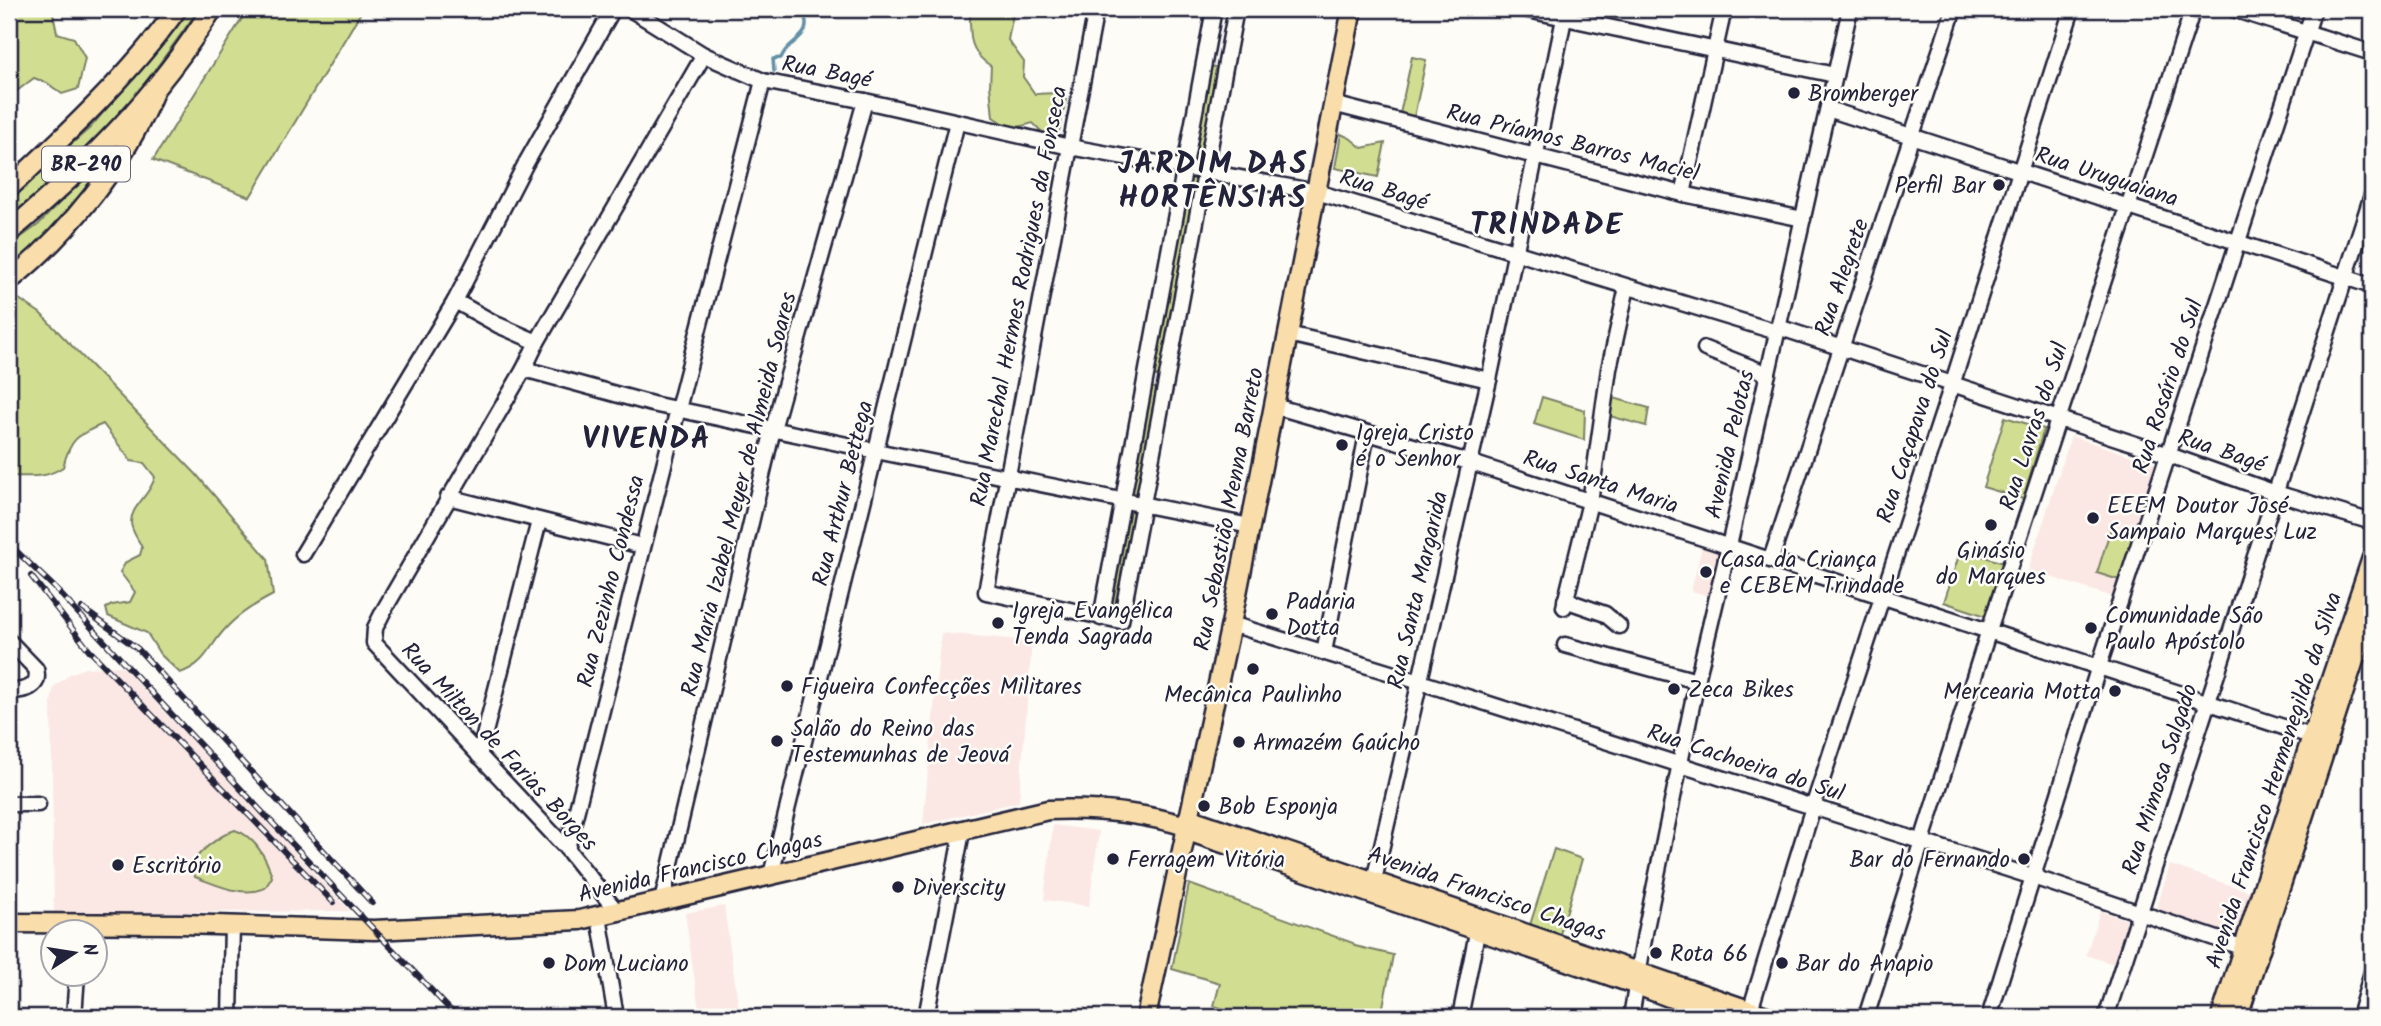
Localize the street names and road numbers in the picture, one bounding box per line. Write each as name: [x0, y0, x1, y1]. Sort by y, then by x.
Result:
street label: Rua Bagé: [779, 47, 876, 99]
street label: Rua Marechal Hermes Rodrigues da Fonseca: [961, 83, 1078, 510]
street label: Rua Príamos Barros Maciel: [1442, 95, 1703, 193]
street label: Rua Uruguaiana: [2030, 138, 2183, 218]
road number: BR-290: [42, 146, 130, 182]
street label: Rua Bagé: [1335, 160, 1433, 222]
street label: Rua Alegrete: [1806, 214, 1880, 341]
street label: Rua Maria Izabel Meyer de Almeida Soares: [672, 288, 808, 701]
street label: Rua Rosário do Sul: [2124, 294, 2214, 479]
street label: Rua Caçapava do Sul: [1868, 325, 1964, 528]
street label: Rua Lavras do Sul: [1991, 337, 2079, 515]
street label: Rua Sebastião Menna Barreto: [1185, 365, 1275, 654]
street label: Avenida Pelotas: [1696, 366, 1766, 522]
street label: Rua Arthur Bettega: [803, 397, 884, 590]
street label: Rua Bagé: [2172, 420, 2271, 484]
street label: Rua Santa Maria: [1518, 441, 1683, 525]
street label: Rua Zezinho Condessa: [568, 472, 656, 691]
street label: Rua Santa Margarida: [1379, 488, 1459, 693]
street label: Avenida Francisco Hermenegildo da Silva: [2197, 587, 2353, 974]
street label: Rua Milton de Farias Borges: [392, 634, 606, 860]
street label: Rua Mimosa Salgado: [2113, 679, 2209, 880]
street label: Rua Cachoeira do Sul: [1642, 715, 1849, 813]
street label: Avenida Francisco Chagas: [575, 822, 826, 914]
street label: Avenida Francisco Chagas: [1362, 837, 1610, 953]

